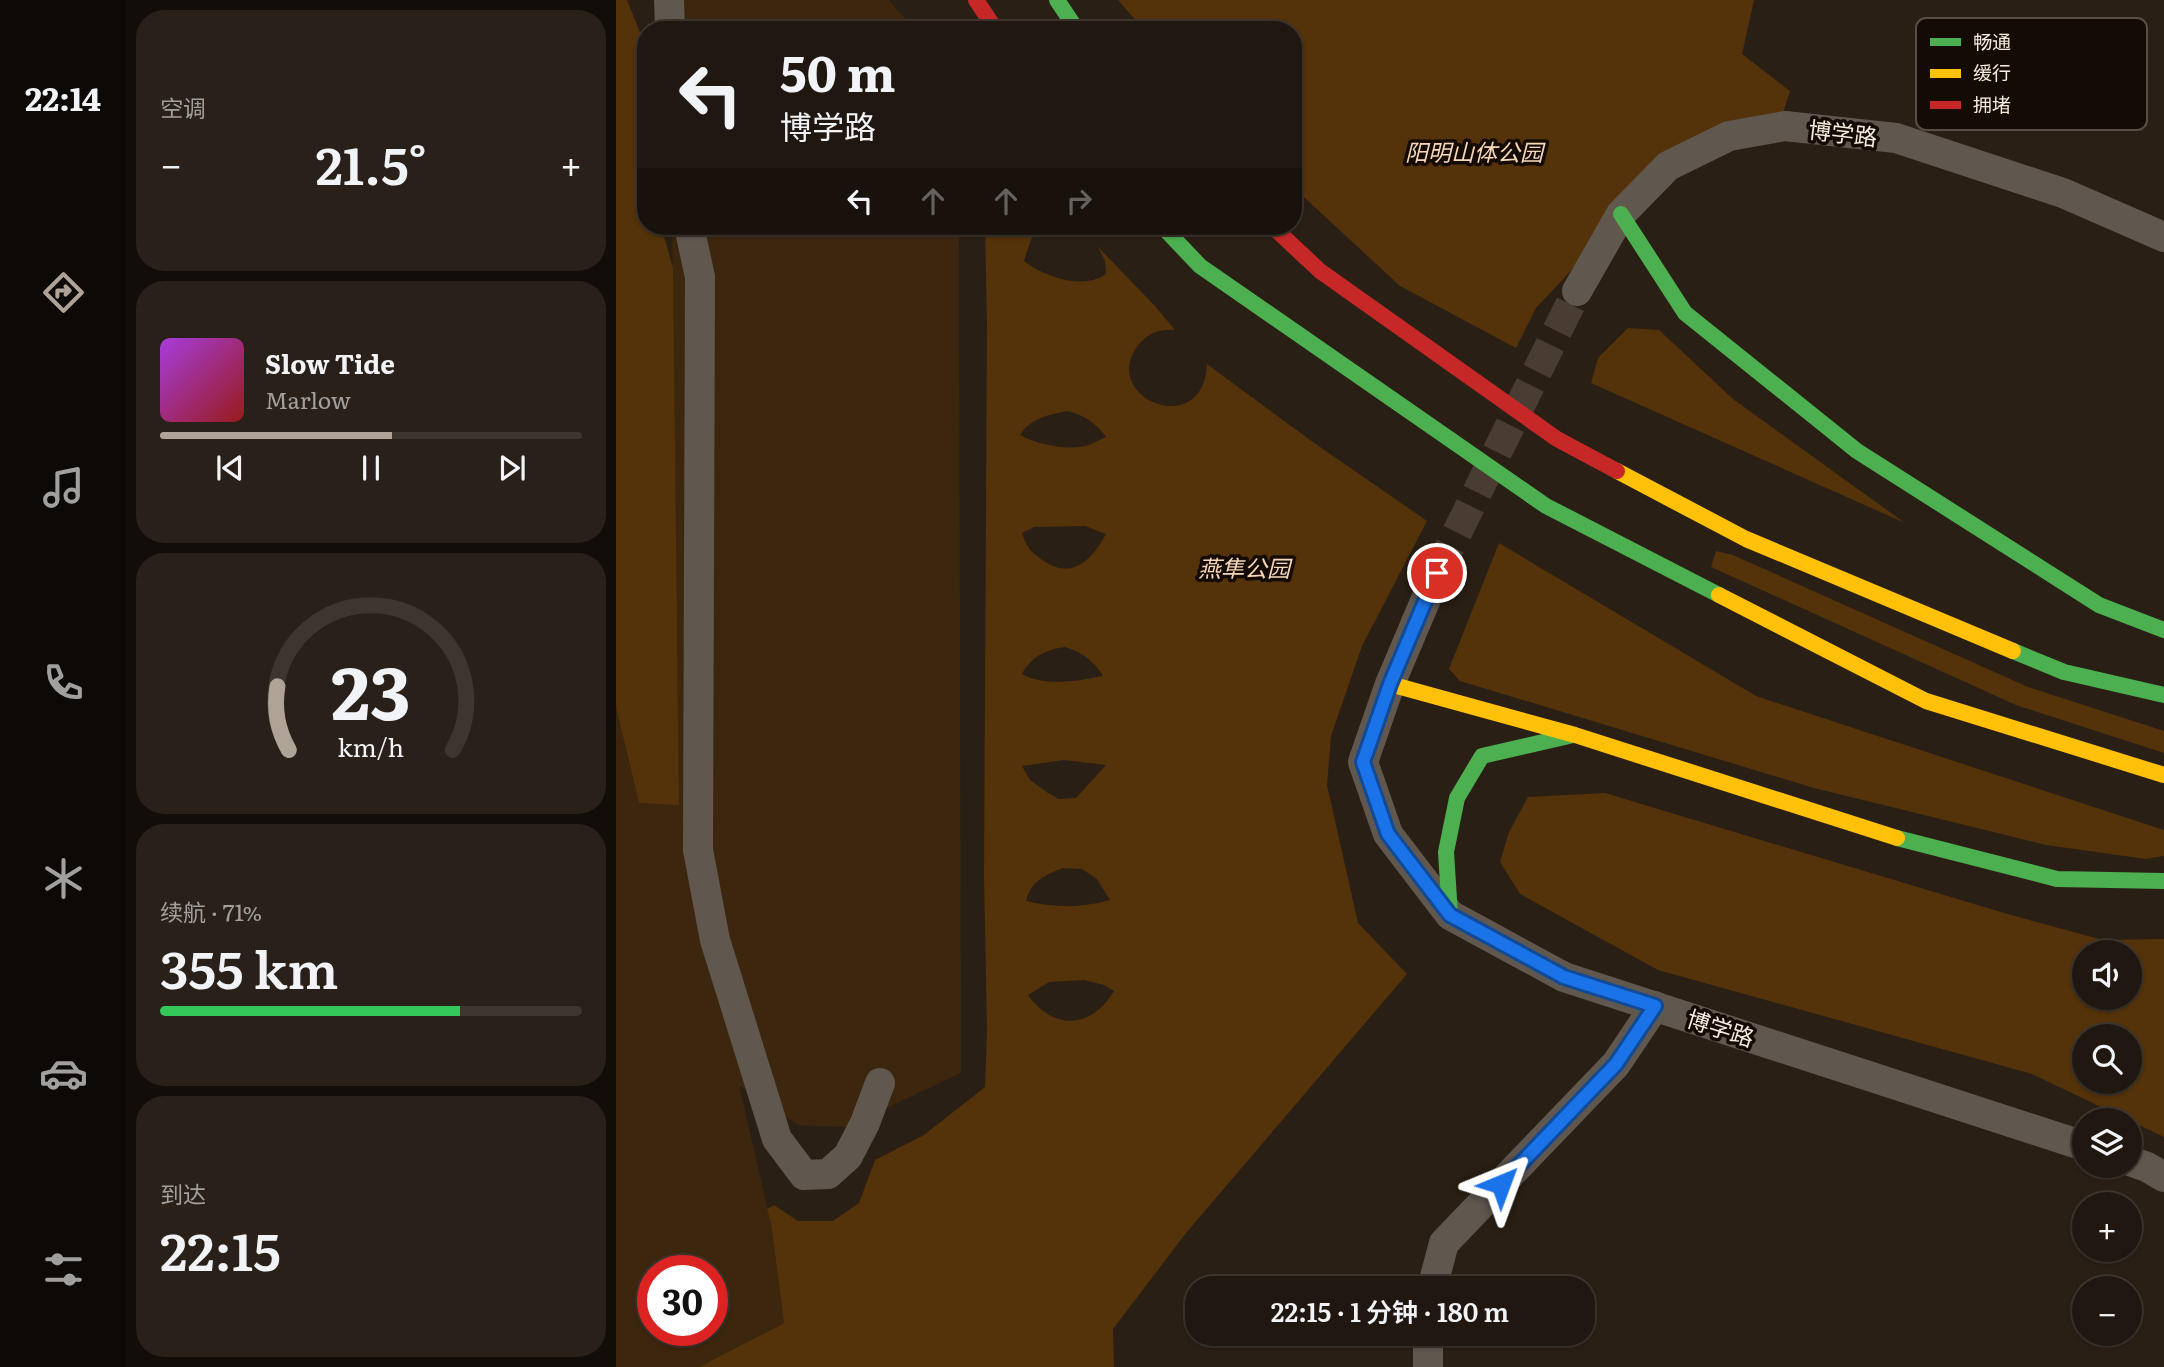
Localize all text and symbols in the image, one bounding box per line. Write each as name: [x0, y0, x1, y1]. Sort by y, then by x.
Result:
legend: [1916, 18, 2147, 130]
text: 畅通: [1973, 27, 2011, 55]
text: 50 m: [780, 34, 896, 107]
icon: left: [665, 49, 756, 140]
text: 缓行: [1973, 58, 2011, 86]
text: 22:14: [25, 73, 101, 121]
text: 空调: [160, 90, 206, 124]
text: 拥堵: [1973, 90, 2011, 118]
text: 博学路: [780, 101, 876, 149]
street label: 博学路: [1807, 111, 1879, 153]
text: 21.5°: [315, 124, 427, 201]
text: −: [160, 134, 182, 191]
text: +: [560, 134, 582, 191]
park label: 阳明山体公园: [1405, 134, 1546, 168]
icon: left: [841, 182, 879, 220]
icon: ahead: [914, 182, 952, 220]
icon: ahead: [987, 182, 1025, 220]
icon: right: [1060, 182, 1098, 220]
icon: directions: [39, 268, 88, 317]
text: Slow Tide: [265, 343, 395, 382]
text: Marlow: [265, 382, 351, 416]
icon: previous: [211, 449, 249, 487]
icon: pause: [352, 449, 390, 487]
icon: next: [493, 449, 531, 487]
icon: music: [39, 463, 88, 512]
pin: [1407, 543, 1467, 603]
park label: 燕隼公园: [1198, 550, 1293, 584]
icon: arrive: [1418, 554, 1456, 592]
text: 23: [331, 634, 411, 742]
icon: phone: [39, 658, 88, 707]
text: km/h: [338, 727, 404, 764]
icon: climate: [39, 854, 88, 903]
text: 续航 · 71%: [160, 894, 262, 928]
text: 355 km: [160, 928, 339, 1005]
map controls: [2072, 940, 2142, 1346]
button: sound: [2072, 940, 2142, 1010]
street label: 博学路: [1683, 1000, 1759, 1054]
button: search: [2072, 1024, 2142, 1094]
icon: car: [39, 1049, 88, 1098]
button: layers: [2072, 1108, 2142, 1178]
position arrow: [1464, 1147, 1538, 1221]
text: 到达: [160, 1176, 206, 1210]
button: +: [2072, 1192, 2142, 1262]
text: 22:15: [160, 1210, 281, 1287]
icon: filters: [39, 1245, 88, 1294]
speed limit sign: 30: [637, 1255, 728, 1346]
button: −: [2072, 1276, 2142, 1346]
text: 22:15 · 1 分钟 · 180 m: [1271, 1291, 1509, 1330]

